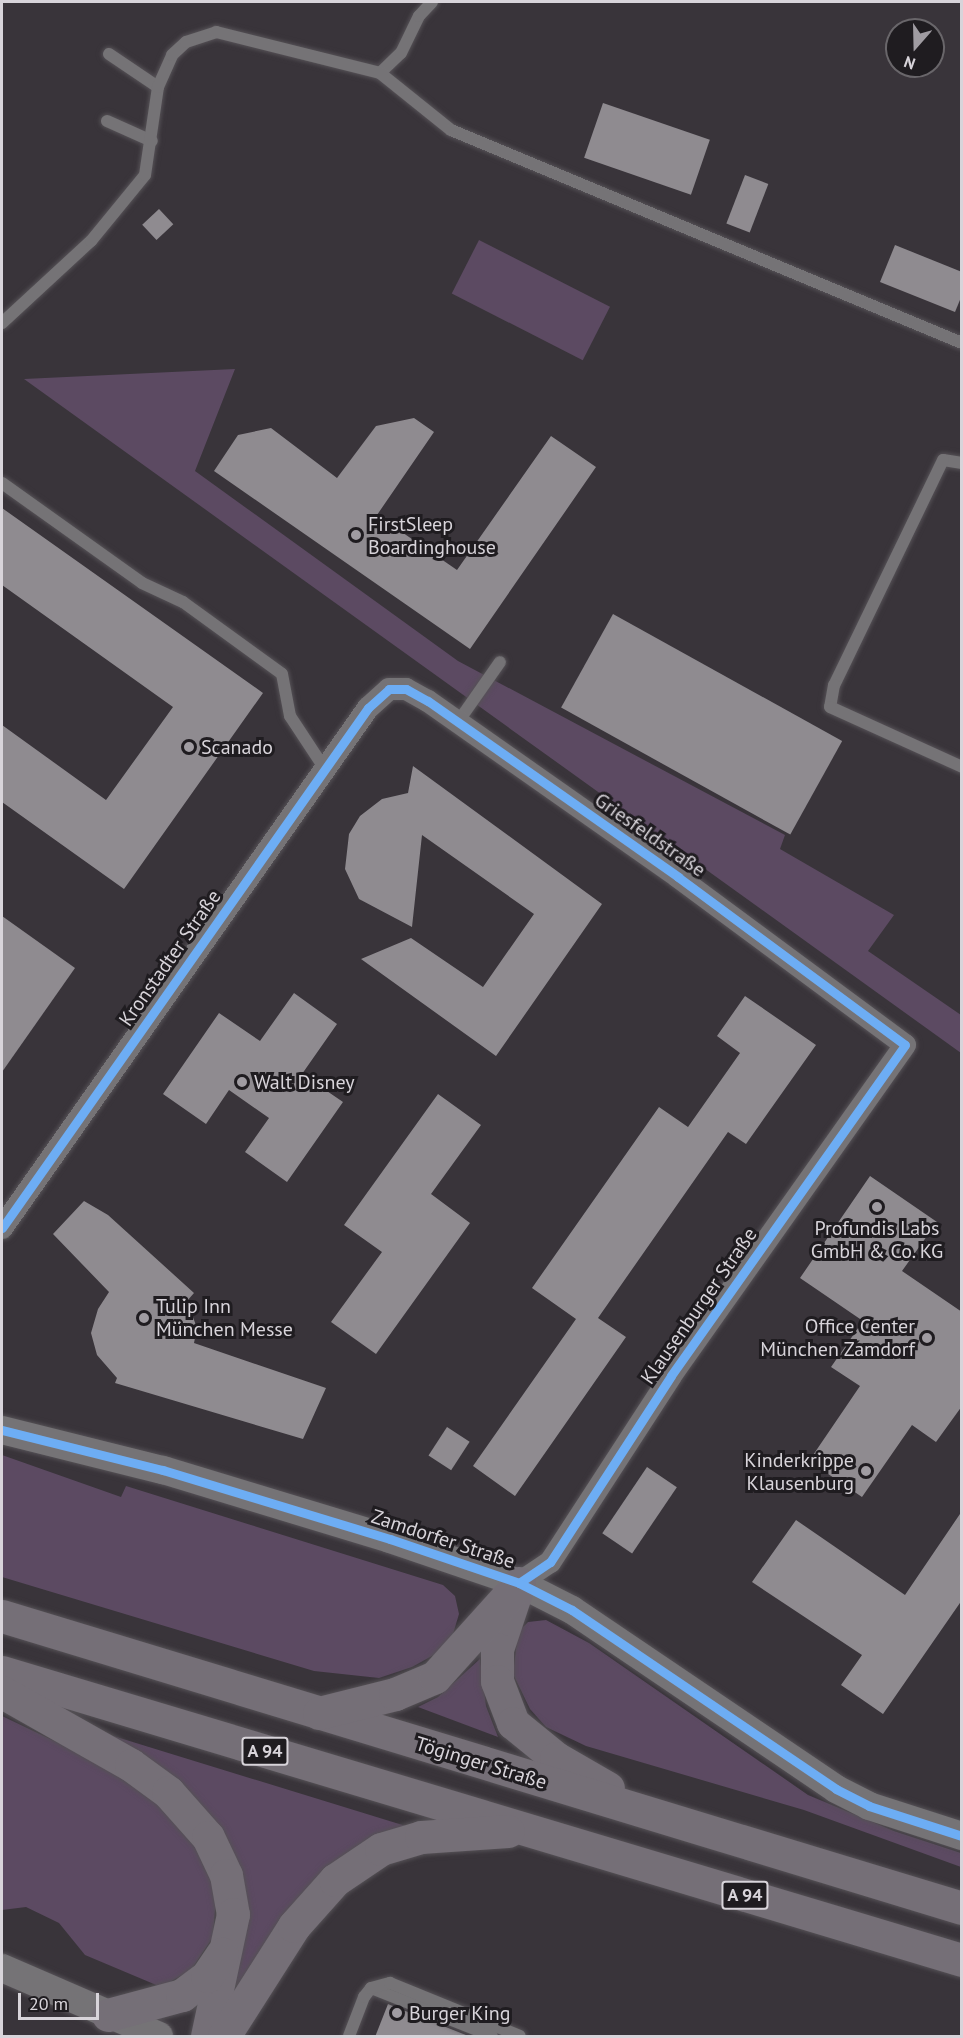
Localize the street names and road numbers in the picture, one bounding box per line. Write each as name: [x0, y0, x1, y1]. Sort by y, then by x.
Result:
street label: Griesfeldstraße: [590, 788, 710, 882]
street label: Kronstadter Straße: [114, 885, 226, 1031]
street label: Klausenburger Straße: [636, 1223, 762, 1389]
street label: Zamdorfer Straße: [368, 1504, 518, 1574]
street label: Töginger Straße: [412, 1732, 550, 1794]
road number: A 94: [241, 1736, 289, 1766]
road number: A 94: [721, 1880, 769, 1910]

